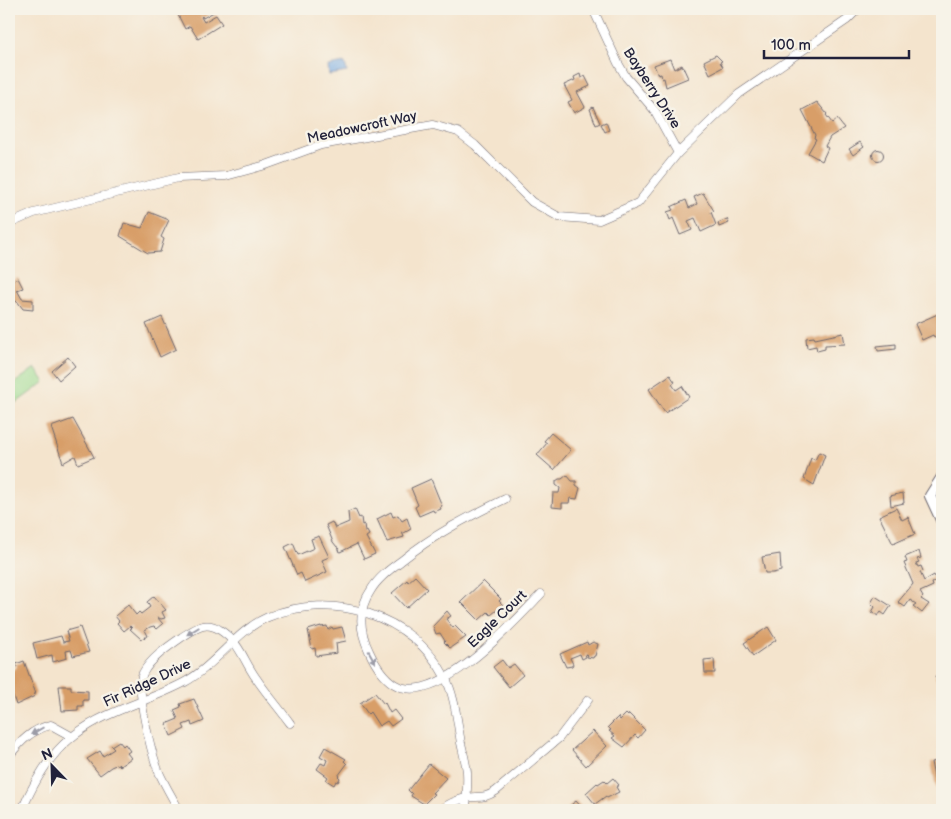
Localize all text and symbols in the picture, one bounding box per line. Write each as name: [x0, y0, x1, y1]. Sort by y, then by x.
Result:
scale bar: [764, 28, 908, 60]
text: 100 m: [771, 36, 811, 55]
street label: Bayberry Drive: [620, 44, 684, 132]
street label: Meadowcroft Way: [306, 107, 419, 147]
street label: Eagle Court: [464, 586, 531, 651]
one-way arrow: [186, 626, 199, 635]
one-way arrow: [368, 650, 377, 664]
street label: Fir Ridge Drive: [100, 655, 194, 711]
one-way arrow: [31, 726, 44, 735]
north arrow: [28, 742, 78, 792]
text: N: [39, 745, 55, 764]

